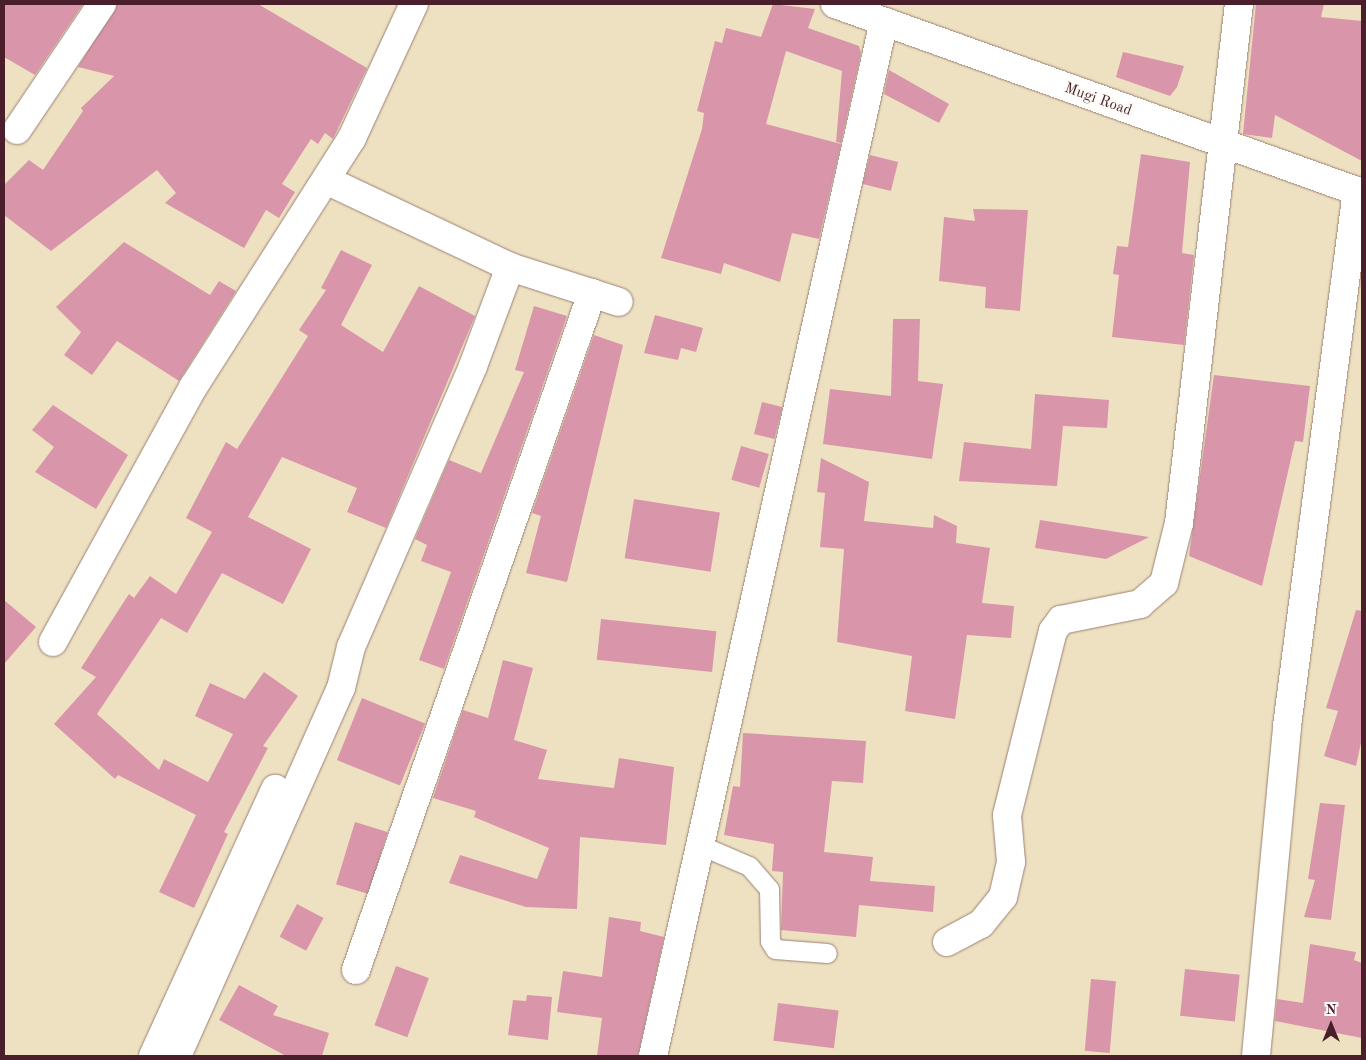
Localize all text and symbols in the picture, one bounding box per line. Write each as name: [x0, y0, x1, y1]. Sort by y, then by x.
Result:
street label: Mugi Road: [1062, 80, 1134, 120]
north arrow: [1306, 1000, 1356, 1050]
text: N: [1326, 1003, 1336, 1017]

